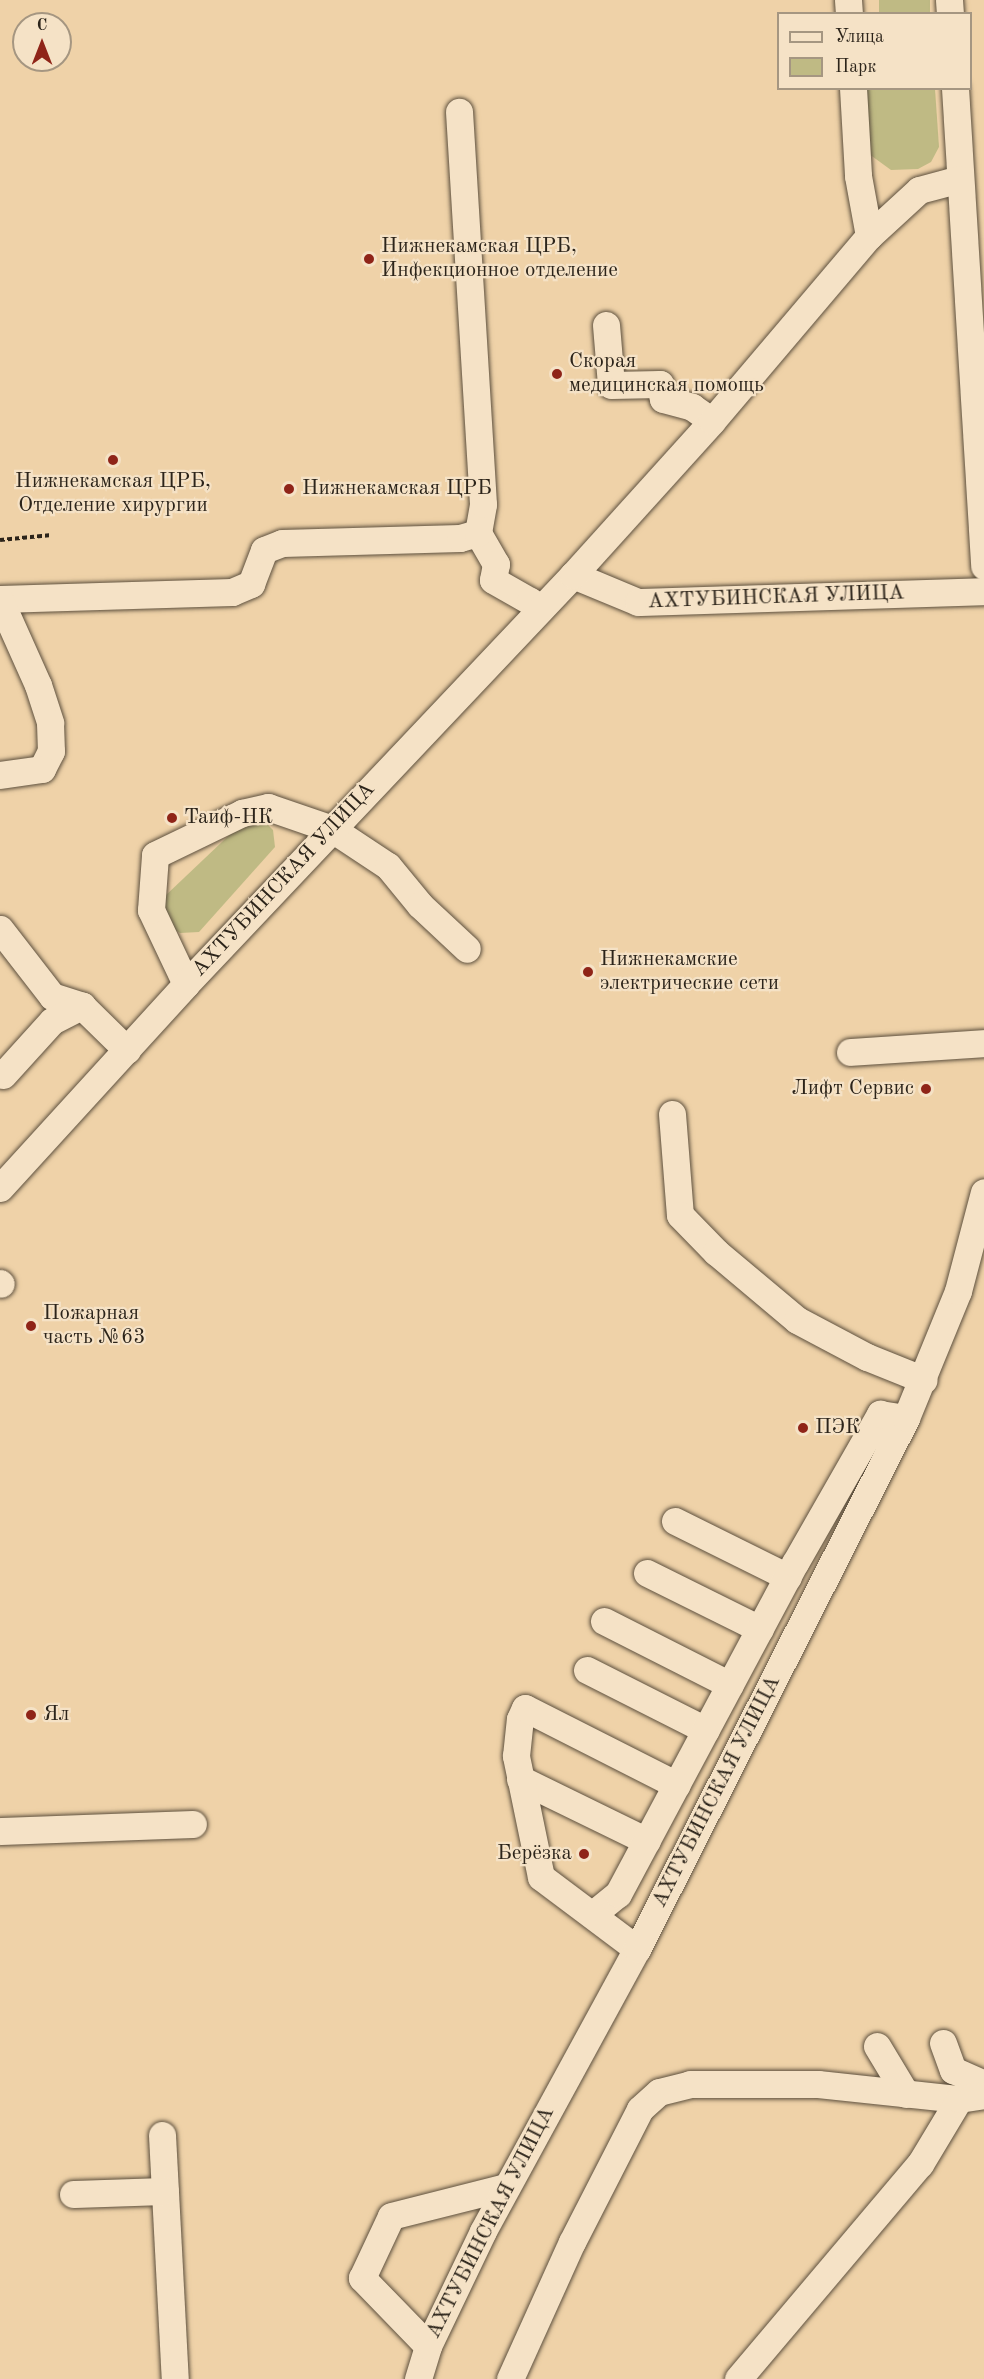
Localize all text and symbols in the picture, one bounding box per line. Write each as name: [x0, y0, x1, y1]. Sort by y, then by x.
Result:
north arrow: [12, 12, 72, 72]
legend: [777, 12, 972, 90]
text: С: [37, 18, 47, 34]
text: Улица: [835, 28, 884, 46]
text: Парк: [835, 58, 876, 76]
place label: Нижнекамская ЦРБ, Инфекционное отделение: [381, 234, 618, 284]
marker: Нижнекамская ЦРБ, Инфекционное отделение: [362, 252, 376, 266]
place label: Скорая медицинская помощь: [569, 349, 764, 399]
marker: Скорая медицинская помощь: [550, 367, 564, 381]
marker: Нижнекамская ЦРБ, Отделение хирургии: [106, 453, 120, 467]
place label: Нижнекамская ЦРБ, Отделение хирургии: [15, 469, 211, 519]
place label: Нижнекамская ЦРБ: [302, 476, 492, 502]
marker: Нижнекамская ЦРБ: [280, 480, 298, 498]
street label: АХТУБИНСКАЯ УЛИЦА: [647, 581, 905, 615]
street label: АХТУБИНСКАЯ УЛИЦА: [187, 778, 381, 982]
place label: Таиф-НК: [184, 805, 273, 831]
marker: Таиф-НК: [165, 811, 179, 825]
place label: Нижнекамские электрические сети: [600, 947, 779, 997]
marker: Нижнекамские электрические сети: [581, 965, 595, 979]
place label: Лифт Сервис: [791, 1076, 914, 1102]
marker: Лифт Сервис: [919, 1082, 933, 1096]
place label: Пожарная часть №63: [43, 1301, 145, 1351]
marker: Пожарная часть №63: [24, 1319, 38, 1333]
place label: ПЭК: [815, 1415, 860, 1441]
marker: ПЭК: [796, 1421, 810, 1435]
street label: АХТУБИНСКАЯ УЛИЦА: [647, 1672, 787, 1912]
place label: Ял: [43, 1702, 69, 1728]
marker: Ял: [24, 1708, 38, 1722]
place label: Берёзка: [497, 1841, 572, 1867]
marker: Берёзка: [577, 1847, 591, 1861]
street label: АХТУБИНСКАЯ УЛИЦА: [421, 2103, 561, 2343]

